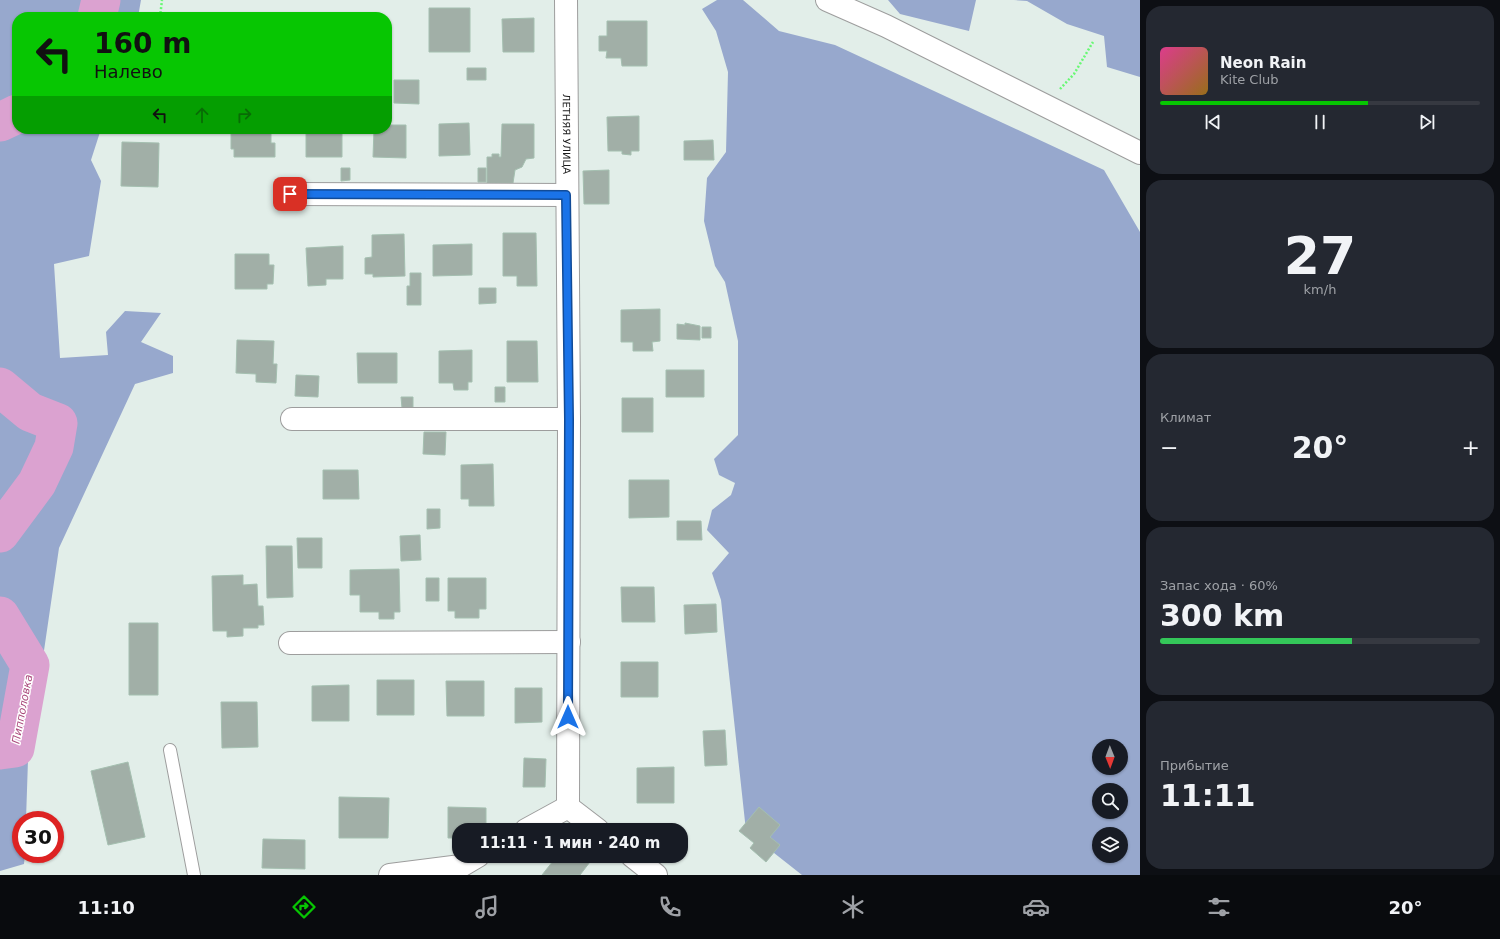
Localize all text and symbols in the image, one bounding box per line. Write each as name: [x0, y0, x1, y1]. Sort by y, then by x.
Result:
text: 160 m: [94, 27, 191, 60]
icon: left: [28, 28, 80, 80]
text: Neon Rain: [1220, 54, 1306, 72]
text: Налево: [94, 61, 163, 82]
text: Kite Club: [1220, 72, 1279, 87]
street label: ЛЕТНЯЯ УЛИЦА: [561, 94, 572, 174]
icon: left: [149, 104, 171, 126]
icon: ahead: [191, 104, 213, 126]
icon: right: [233, 104, 255, 126]
icon: previous: [1202, 111, 1224, 133]
icon: pause: [1309, 111, 1331, 133]
icon: next: [1416, 111, 1438, 133]
pin: [273, 177, 307, 211]
icon: arrive: [279, 183, 301, 205]
text: 27: [1284, 226, 1356, 286]
text: km/h: [1304, 282, 1336, 297]
text: Климат: [1160, 410, 1211, 425]
text: 20°: [1292, 430, 1348, 465]
text: −: [1160, 435, 1178, 460]
text: +: [1462, 435, 1480, 460]
text: Запас хода · 60%: [1160, 578, 1278, 593]
text: 300 km: [1160, 598, 1284, 633]
water label: Пипполовка: [9, 673, 36, 745]
position arrow: [547, 696, 589, 738]
north arrow: [1092, 739, 1128, 775]
map controls: [1092, 739, 1128, 863]
text: Прибытие: [1160, 758, 1229, 773]
text: 11:11: [1160, 778, 1256, 813]
button: search: [1092, 783, 1128, 819]
speed limit sign: 30: [12, 811, 64, 863]
button: layers: [1092, 827, 1128, 863]
text: 11:11 · 1 мин · 240 m: [480, 834, 661, 852]
icon: directions: [290, 893, 318, 921]
icon: music: [473, 893, 501, 921]
icon: phone: [656, 893, 684, 921]
icon: climate: [839, 893, 867, 921]
icon: car: [1022, 893, 1050, 921]
icon: filters: [1205, 893, 1233, 921]
text: 11:10: [78, 897, 135, 918]
text: 20°: [1388, 897, 1422, 918]

